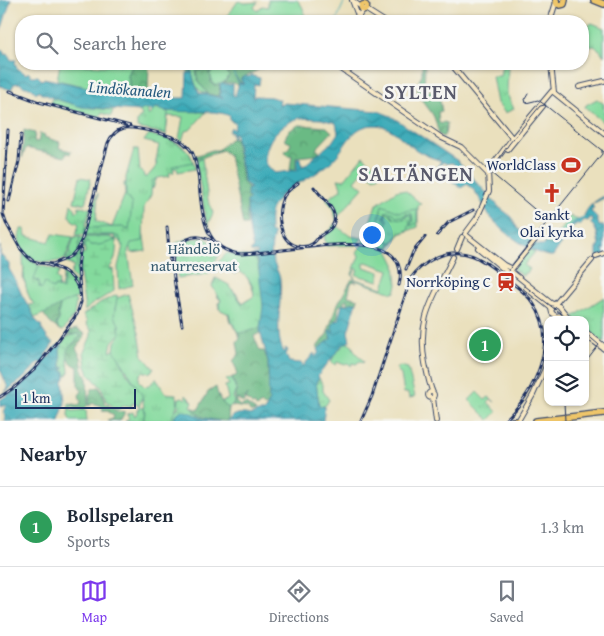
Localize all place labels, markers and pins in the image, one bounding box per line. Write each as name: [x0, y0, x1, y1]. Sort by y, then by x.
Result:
place label: WorldClass: [486, 154, 556, 175]
sports icon: WorldClass: [560, 154, 582, 176]
church icon: Sankt Olai kyrka: [541, 182, 563, 204]
place label: Sankt Olai kyrka: [520, 204, 584, 242]
place label: Norrköping C: [406, 271, 491, 292]
station icon: Norrköping C: [495, 271, 517, 293]
pin: 1: [469, 326, 501, 364]

